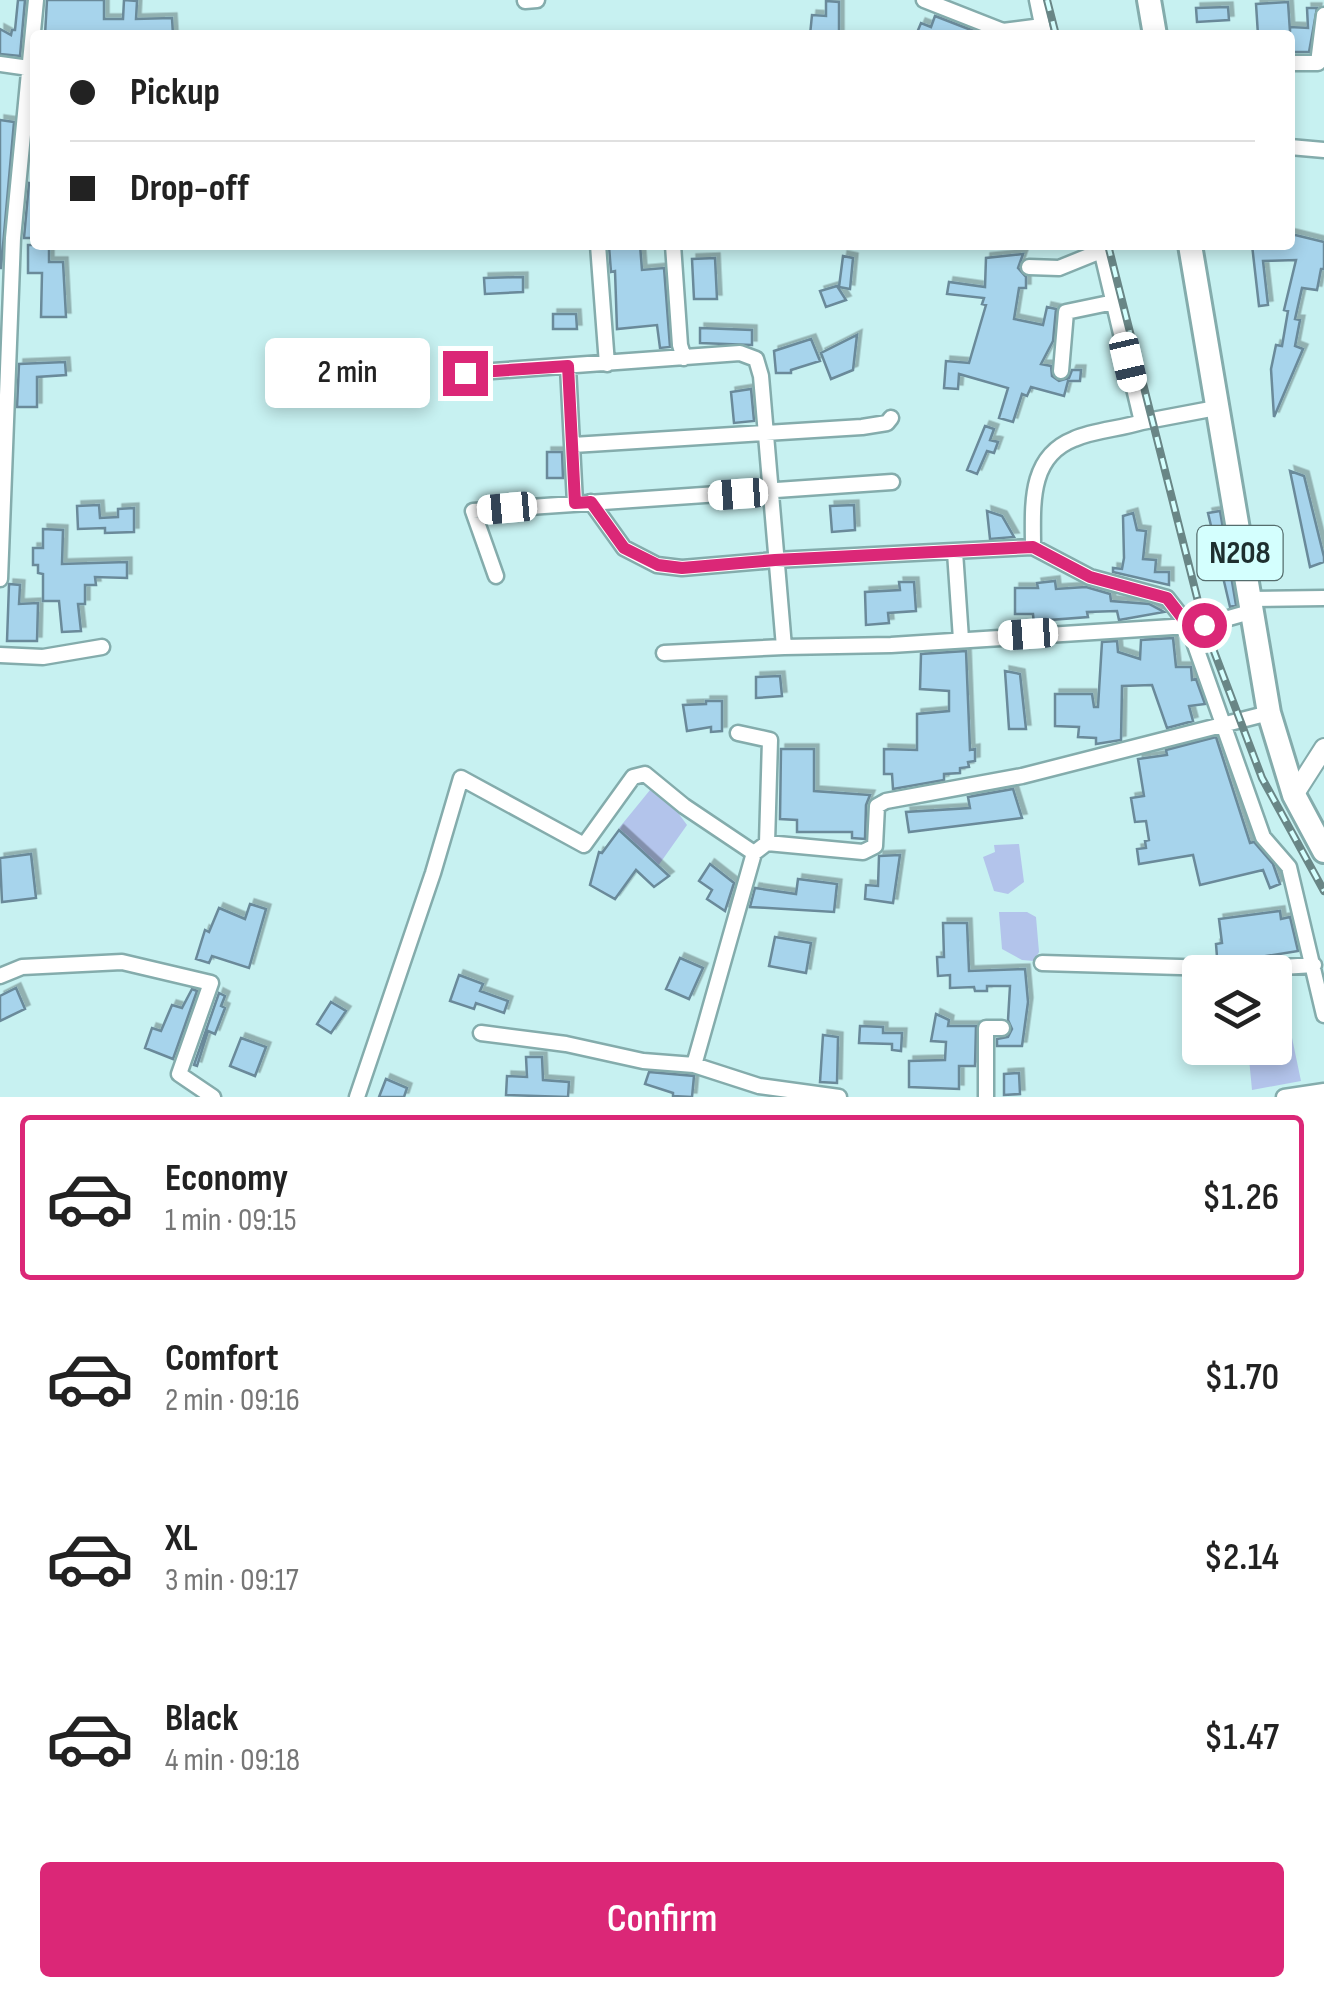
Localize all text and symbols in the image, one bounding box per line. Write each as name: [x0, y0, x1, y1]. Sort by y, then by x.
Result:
text: Pickup: [130, 70, 220, 115]
text: Drop-off: [130, 166, 249, 211]
car: [1107, 329, 1149, 395]
callout: 2 min: [265, 338, 430, 408]
route end: [443, 351, 488, 396]
text: 2 min: [318, 353, 377, 392]
car: [707, 477, 769, 511]
car: [476, 490, 538, 526]
road number: N208: [1198, 526, 1282, 580]
route start: [1182, 603, 1227, 648]
car: [997, 617, 1059, 651]
map controls: [1182, 955, 1292, 1065]
button: layers: [1182, 955, 1292, 1065]
icon: car: [45, 1153, 135, 1243]
text: Economy: [165, 1156, 288, 1201]
text: $1.26: [1202, 1175, 1279, 1220]
text: 1 min · 09:15: [165, 1201, 297, 1240]
icon: car: [45, 1333, 135, 1423]
text: Comfort: [165, 1336, 279, 1381]
text: $1.70: [1204, 1355, 1279, 1400]
text: 2 min · 09:16: [165, 1381, 300, 1420]
icon: car: [45, 1513, 135, 1603]
text: XL: [165, 1516, 198, 1561]
text: $2.14: [1204, 1535, 1279, 1580]
text: 3 min · 09:17: [165, 1561, 299, 1600]
icon: car: [45, 1693, 135, 1783]
text: Black: [165, 1696, 238, 1741]
text: $1.47: [1204, 1715, 1279, 1760]
text: 4 min · 09:18: [165, 1741, 300, 1780]
button: Confirm: [40, 1862, 1284, 1977]

